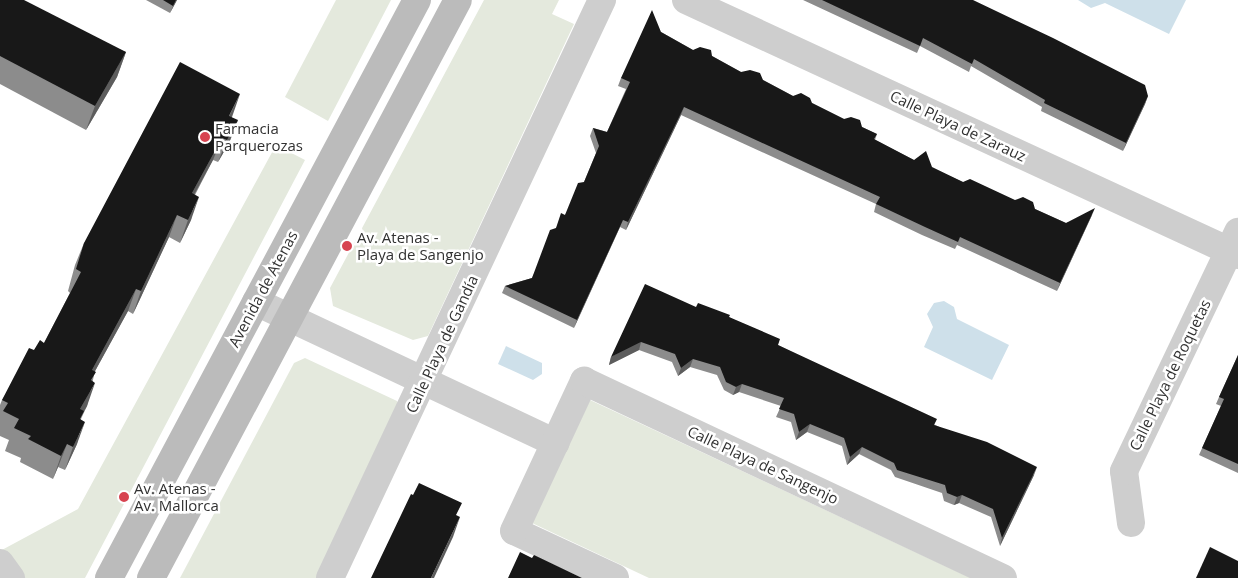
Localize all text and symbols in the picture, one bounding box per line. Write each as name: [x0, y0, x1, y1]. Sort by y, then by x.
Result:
street label: Calle Playa de Zarauz: [887, 87, 1029, 165]
place label: Farmacia Parquerozas: [215, 119, 303, 154]
marker: Farmacia Parquerozas: [199, 131, 211, 143]
street label: Avenida de Atenas: [225, 228, 301, 350]
place label: Av. Atenas - Playa de Sangenjo: [357, 228, 484, 263]
marker: Av. Atenas - Playa de Sangenjo: [341, 240, 353, 252]
street label: Calle Playa de Gandía: [402, 272, 482, 416]
street label: Calle Playa de Roquetas: [1126, 296, 1214, 454]
street label: Calle Playa de Sangenjo: [685, 422, 841, 508]
place label: Av. Atenas - Av. Mallorca: [134, 479, 219, 514]
marker: Av. Atenas - Av. Mallorca: [118, 491, 130, 503]

